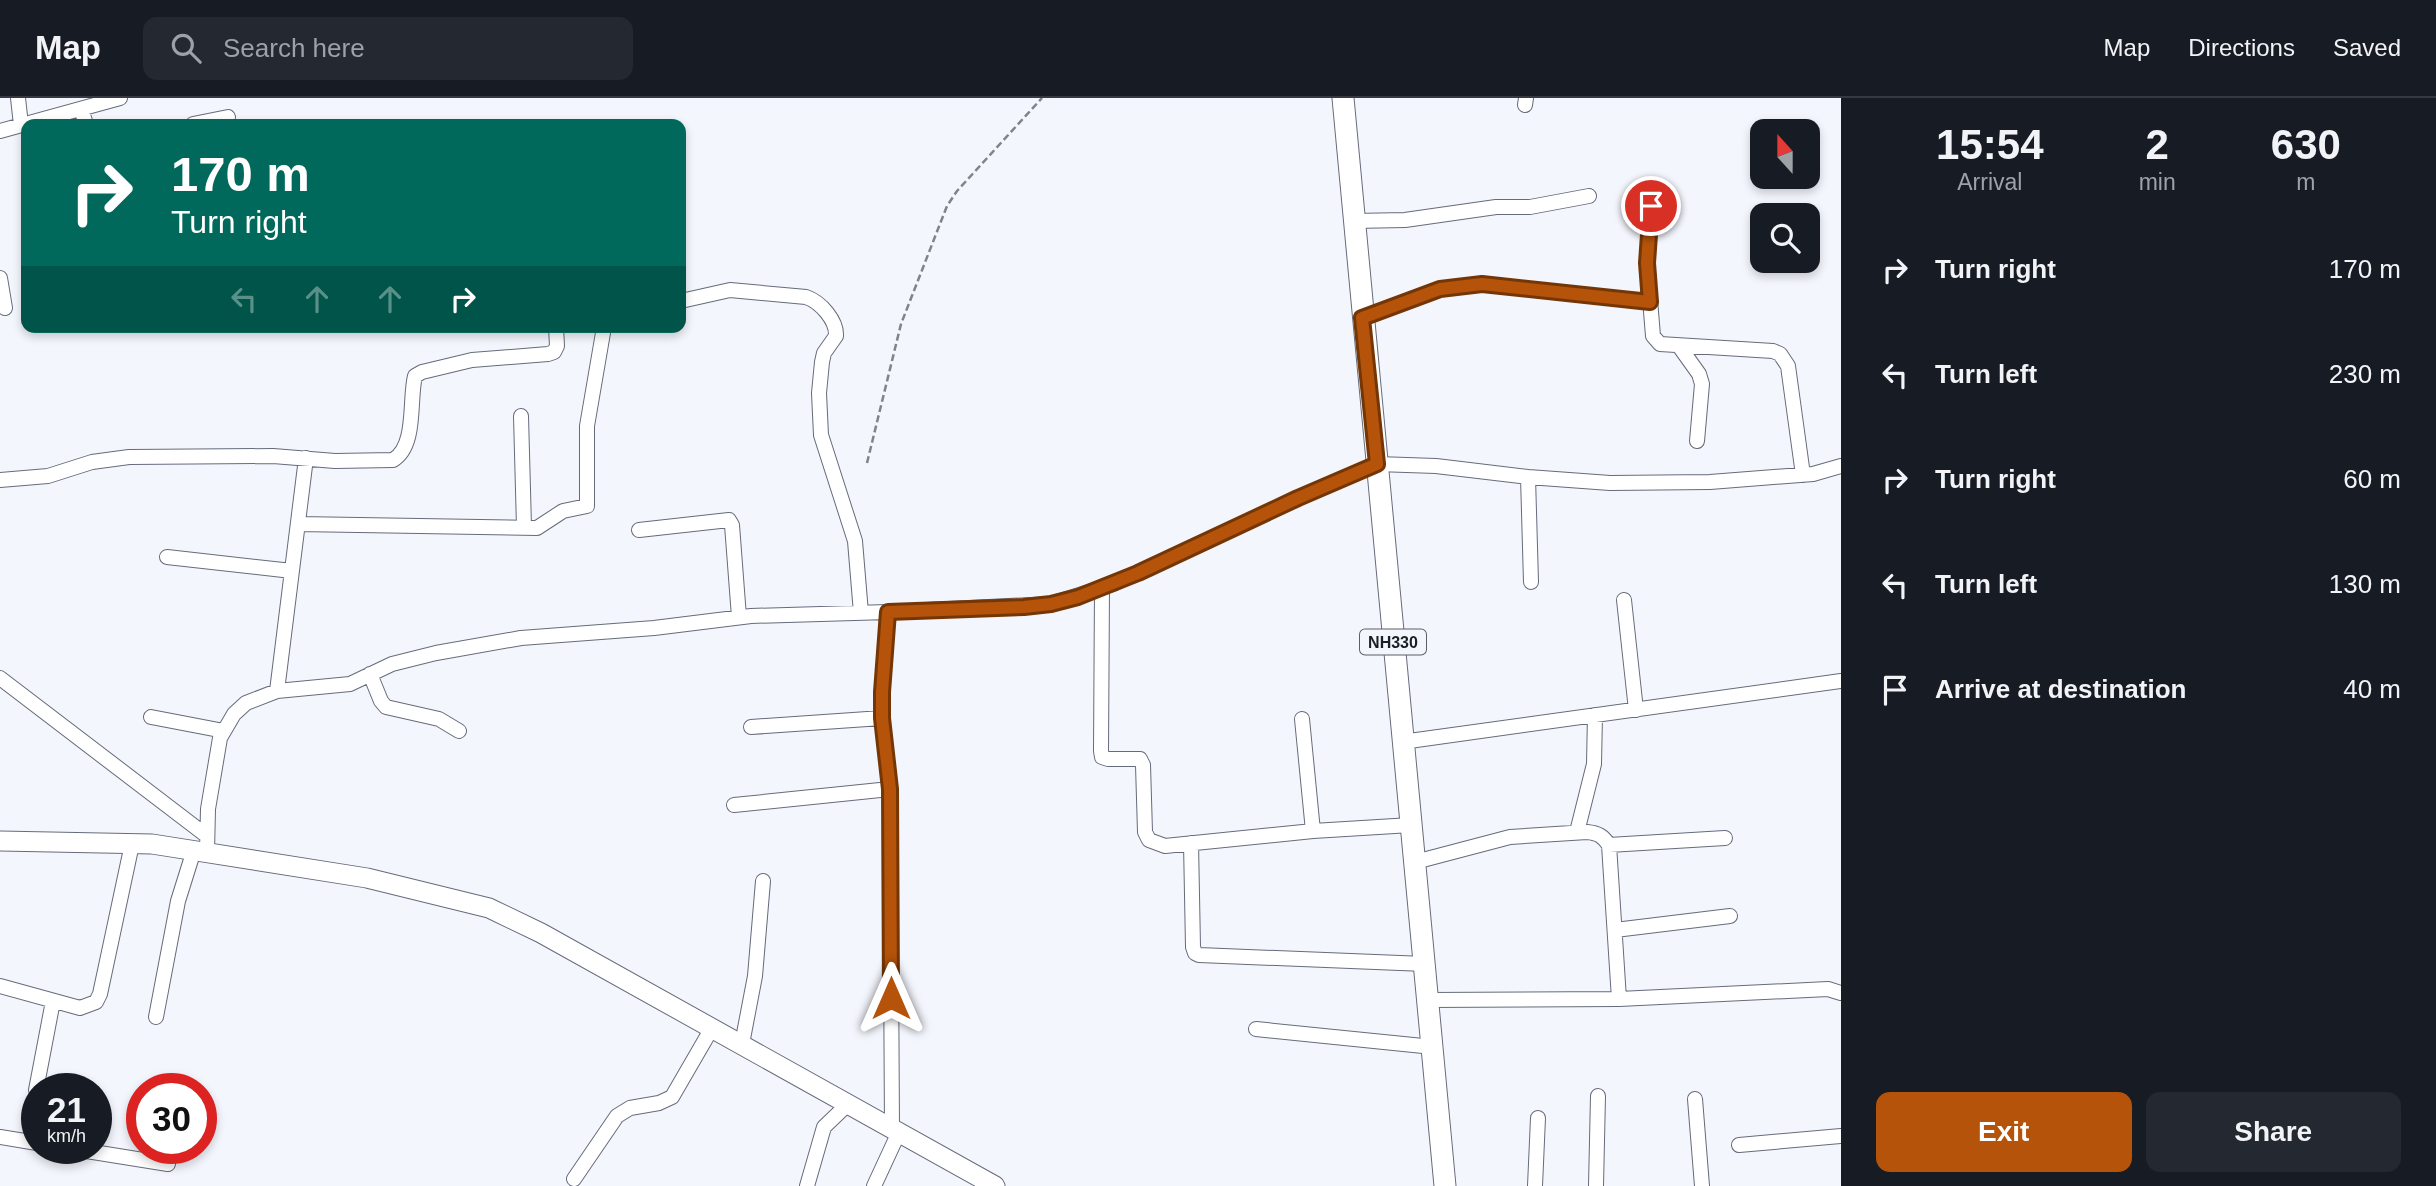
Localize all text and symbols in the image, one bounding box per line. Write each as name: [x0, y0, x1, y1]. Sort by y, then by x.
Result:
search box: [143, 17, 633, 80]
text: Map: [35, 29, 101, 66]
icon: search: [167, 29, 205, 67]
text: Search here: [223, 33, 365, 63]
text: Map: [2104, 34, 2150, 61]
text: Directions: [2188, 34, 2295, 61]
text: Saved: [2333, 34, 2401, 61]
north arrow: [1750, 119, 1820, 189]
map controls: [1750, 119, 1820, 273]
text: 15:54: [1936, 121, 2044, 168]
text: 2: [2145, 121, 2169, 168]
text: 630: [2271, 121, 2341, 168]
icon: right: [56, 147, 147, 238]
text: 170 m: [171, 147, 310, 201]
text: Arrival: [1957, 169, 2022, 195]
text: min: [2139, 169, 2176, 195]
text: m: [2296, 169, 2315, 195]
pin: [1621, 176, 1681, 236]
icon: arrive: [1632, 187, 1670, 225]
button: search: [1750, 203, 1820, 273]
text: Turn right: [171, 204, 307, 240]
icon: right: [1876, 251, 1914, 289]
text: Turn right: [1935, 254, 2056, 284]
text: 170 m: [2329, 254, 2401, 284]
icon: left: [225, 280, 263, 318]
icon: ahead: [298, 280, 336, 318]
icon: ahead: [371, 280, 409, 318]
icon: right: [444, 280, 482, 318]
icon: left: [1876, 356, 1914, 394]
text: Turn left: [1935, 359, 2037, 389]
text: 230 m: [2329, 359, 2401, 389]
icon: right: [1876, 461, 1914, 499]
text: Turn right: [1935, 464, 2056, 494]
text: 60 m: [2343, 464, 2401, 494]
icon: left: [1876, 566, 1914, 604]
text: Turn left: [1935, 569, 2037, 599]
text: 130 m: [2329, 569, 2401, 599]
road number: NH330: [1360, 629, 1426, 654]
icon: arrive: [1876, 671, 1914, 709]
text: Arrive at destination: [1935, 674, 2186, 704]
text: 40 m: [2343, 674, 2401, 704]
position arrow: [854, 961, 928, 1035]
speed limit sign: 30: [126, 1073, 217, 1164]
text: 21: [47, 1090, 86, 1129]
button: Exit: [1876, 1092, 2132, 1172]
button: Share: [2146, 1092, 2401, 1172]
text: km/h: [47, 1126, 86, 1146]

